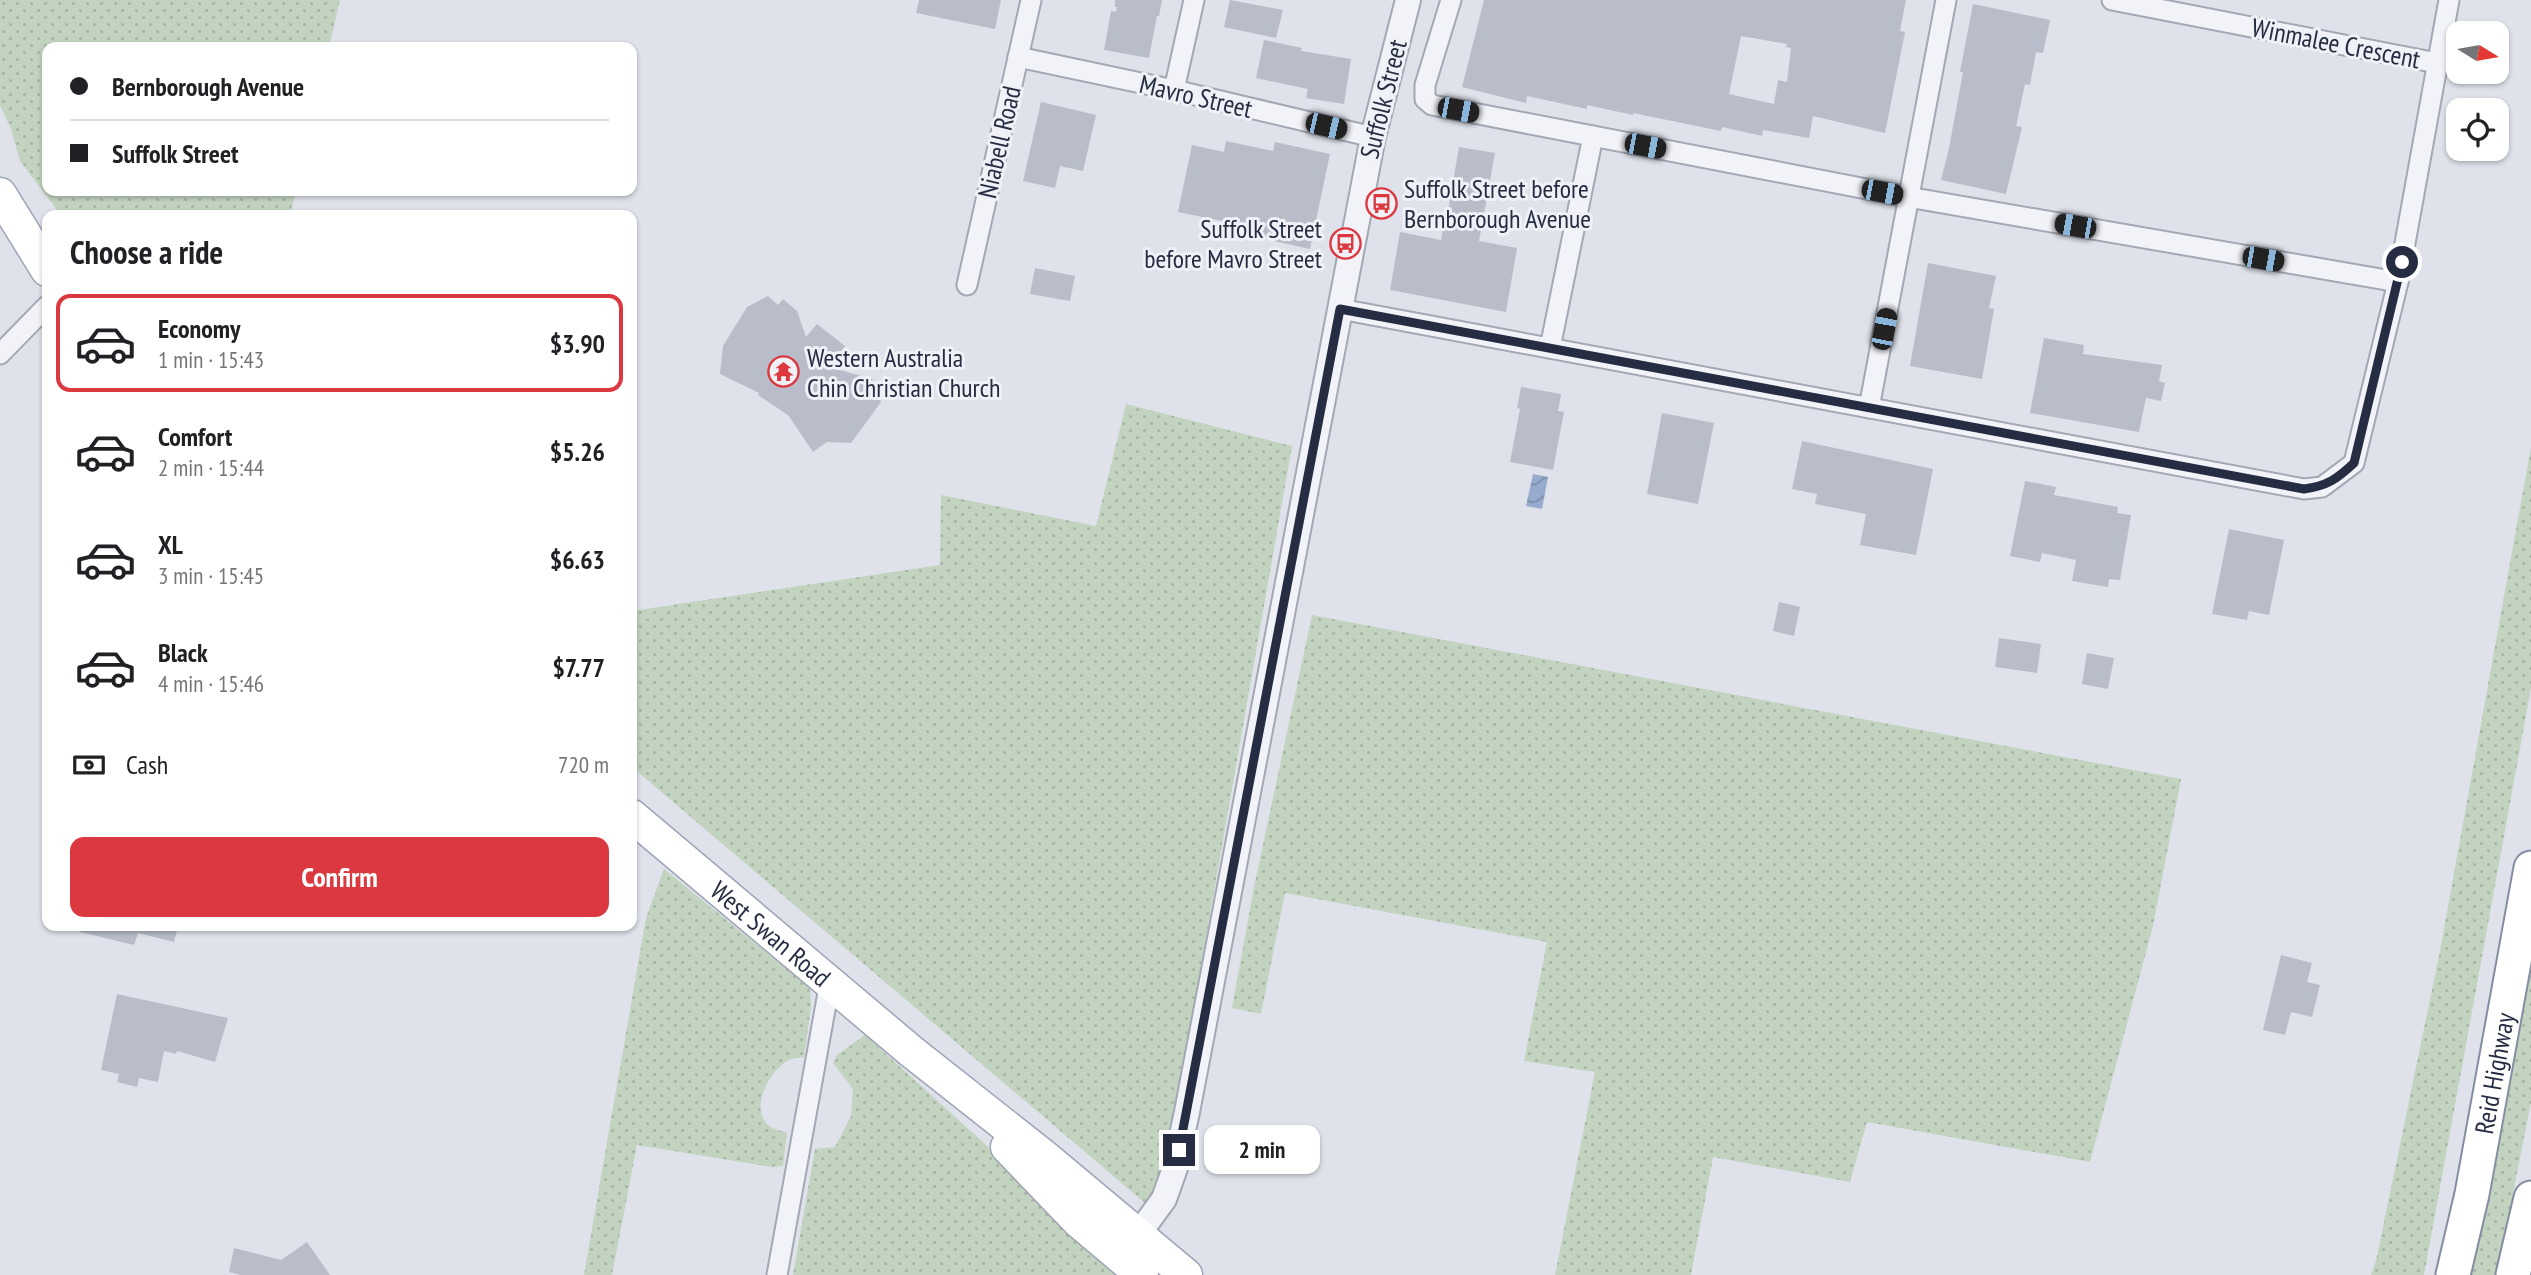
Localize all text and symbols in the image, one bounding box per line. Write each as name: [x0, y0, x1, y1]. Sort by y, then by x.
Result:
street label: Winmalee Crescent: [2249, 10, 2423, 76]
north arrow: [2446, 21, 2510, 84]
map controls: [2446, 21, 2509, 161]
street label: Suffolk Street: [1352, 36, 1414, 162]
street label: Mavro Street: [1136, 67, 1256, 125]
text: Bernborough Avenue: [112, 70, 304, 103]
street label: Niabell Road: [970, 83, 1028, 201]
car: [1436, 96, 1481, 124]
button: locate: [2446, 98, 2509, 161]
car: [1304, 111, 1349, 141]
car: [1623, 132, 1668, 160]
text: Suffolk Street: [112, 137, 239, 170]
place label: Suffolk Street before Bernborough Avenue: [1404, 172, 1591, 235]
car: [1860, 178, 1905, 206]
bus stop icon: Suffolk Street before Bernborough Avenue: [1364, 186, 1398, 220]
place label: Suffolk Street before Mavro Street: [1144, 212, 1322, 275]
car: [2053, 212, 2098, 240]
bus stop icon: Suffolk Street before Mavro Street: [1328, 226, 1362, 260]
text: Choose a ride: [70, 231, 223, 273]
car: [2241, 245, 2286, 273]
route start: [2386, 246, 2418, 278]
car: [1870, 306, 1899, 352]
icon: car: [74, 312, 137, 375]
text: Economy: [158, 312, 240, 345]
text: $3.90: [550, 327, 605, 360]
place label: Western Australia Chin Christian Church: [807, 341, 1000, 404]
text: 1 min · 15:43: [158, 345, 264, 374]
temple icon: Western Australia Chin Christian Church: [767, 355, 801, 389]
icon: car: [74, 420, 137, 483]
text: Comfort: [158, 420, 232, 453]
text: $5.26: [550, 435, 605, 468]
text: 2 min · 15:44: [158, 453, 264, 482]
icon: car: [74, 528, 137, 591]
text: XL: [158, 528, 183, 561]
text: $6.63: [550, 543, 605, 576]
text: 3 min · 15:45: [158, 561, 264, 590]
icon: car: [74, 636, 137, 699]
text: Black: [158, 636, 208, 669]
text: $7.77: [552, 651, 605, 684]
text: 4 min · 15:46: [158, 669, 264, 698]
icon: cash: [70, 746, 108, 784]
text: Cash: [126, 748, 168, 781]
text: 720 m: [558, 750, 609, 779]
button: Confirm: [70, 837, 609, 917]
street label: West Swan Road: [704, 873, 838, 993]
street label: Reid Highway: [2467, 1010, 2521, 1136]
callout: 2 min: [1204, 1126, 1319, 1174]
route end: [1163, 1134, 1195, 1166]
text: 2 min: [1239, 1135, 1285, 1164]

